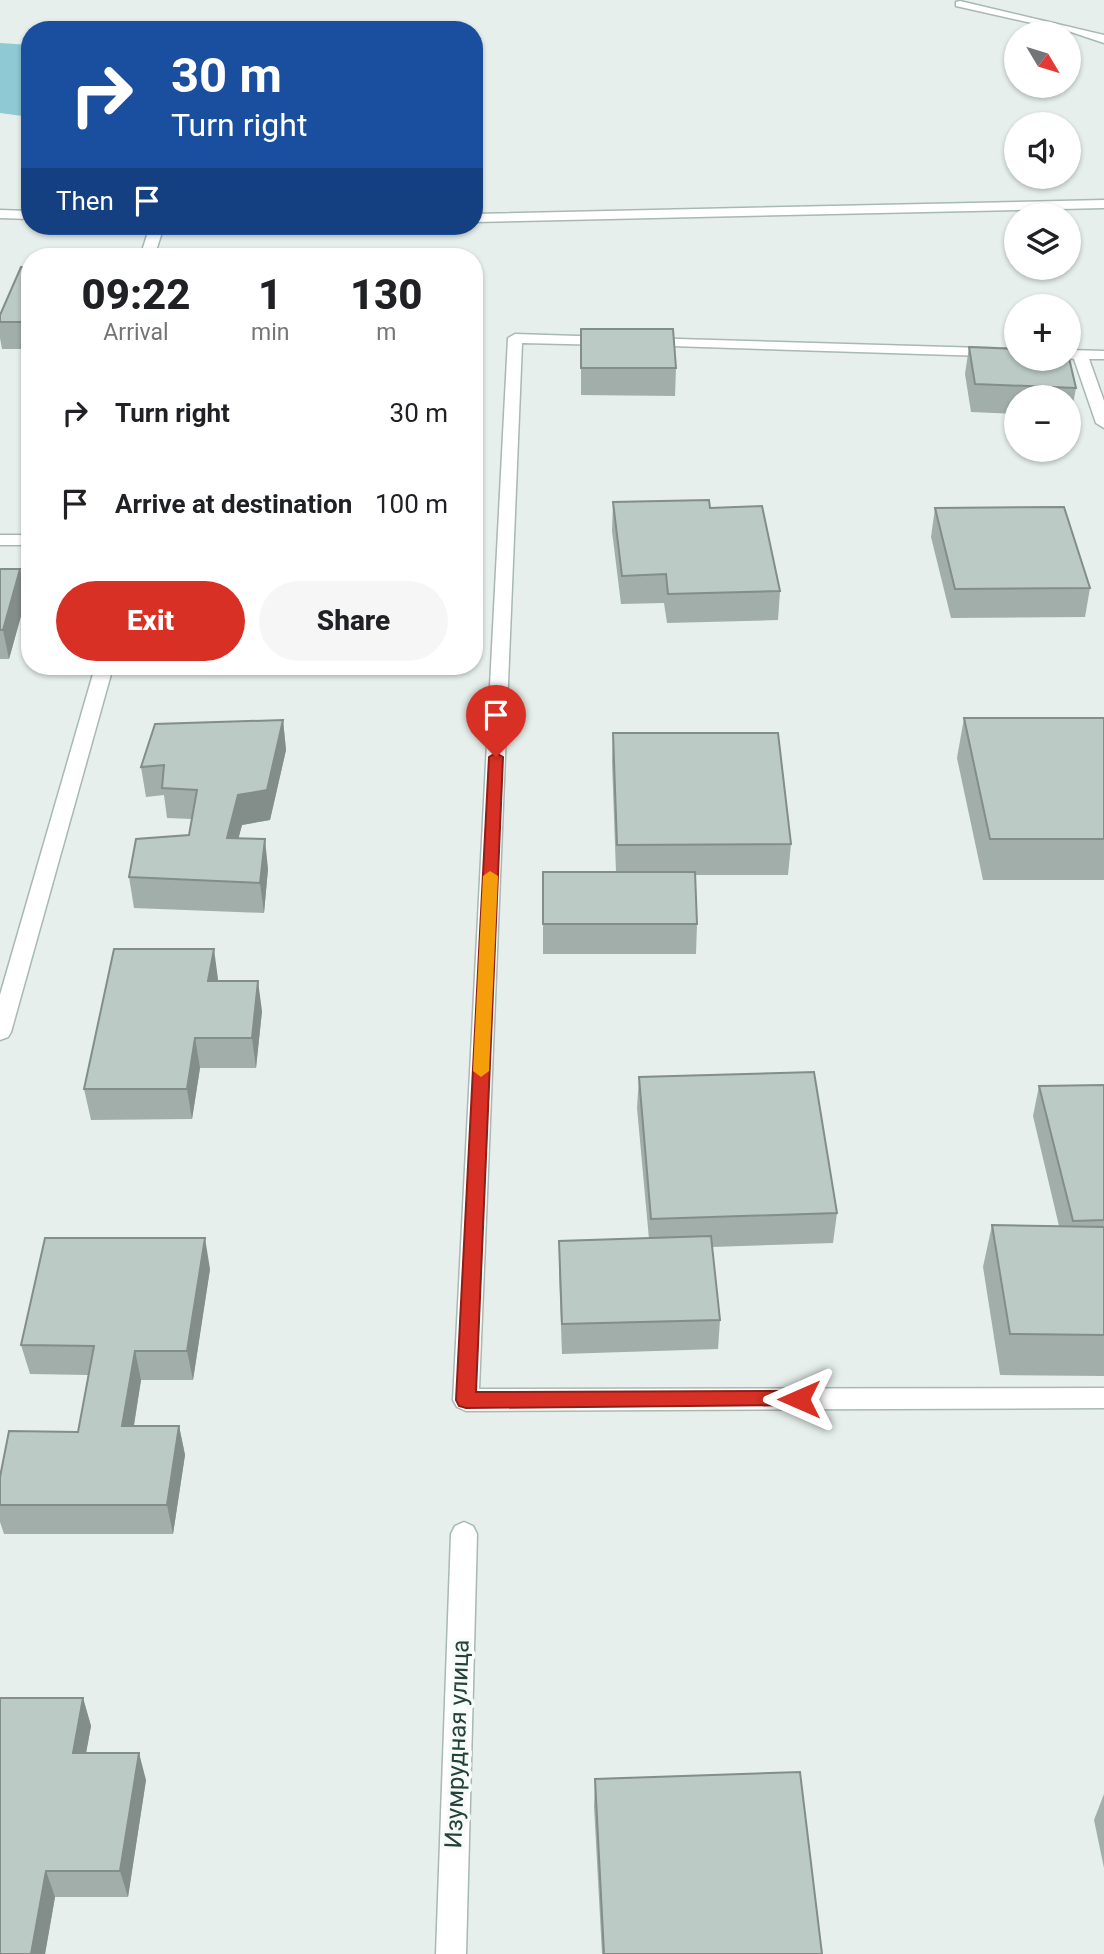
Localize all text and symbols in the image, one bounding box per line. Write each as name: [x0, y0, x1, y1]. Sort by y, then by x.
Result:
north arrow: [1004, 21, 1082, 98]
map controls: [1004, 21, 1081, 462]
text: 30 m: [171, 47, 282, 104]
icon: right: [56, 49, 147, 140]
text: Turn right: [171, 106, 307, 144]
button: sound: [1004, 112, 1081, 189]
icon: arrive: [128, 182, 166, 220]
text: Then: [56, 186, 114, 216]
button: layers: [1004, 203, 1081, 280]
text: 09:22: [81, 270, 191, 319]
text: 1: [258, 270, 282, 319]
text: 130: [350, 270, 423, 319]
button: +: [1004, 294, 1081, 371]
text: Arrival: [103, 319, 169, 346]
text: min: [251, 319, 289, 346]
text: m: [376, 319, 396, 346]
button: −: [1004, 385, 1081, 462]
icon: right: [56, 394, 94, 432]
text: Turn right: [115, 398, 230, 428]
text: 30 m: [390, 398, 448, 428]
icon: arrive: [56, 485, 94, 523]
text: Arrive at destination: [115, 489, 352, 519]
text: 100 m: [375, 489, 448, 519]
button: Exit: [56, 581, 245, 661]
button: Share: [259, 581, 448, 661]
pin: [466, 685, 526, 757]
icon: arrive: [477, 696, 515, 734]
position arrow: [762, 1362, 836, 1436]
street label: Изумрудная улица: [439, 1639, 475, 1849]

